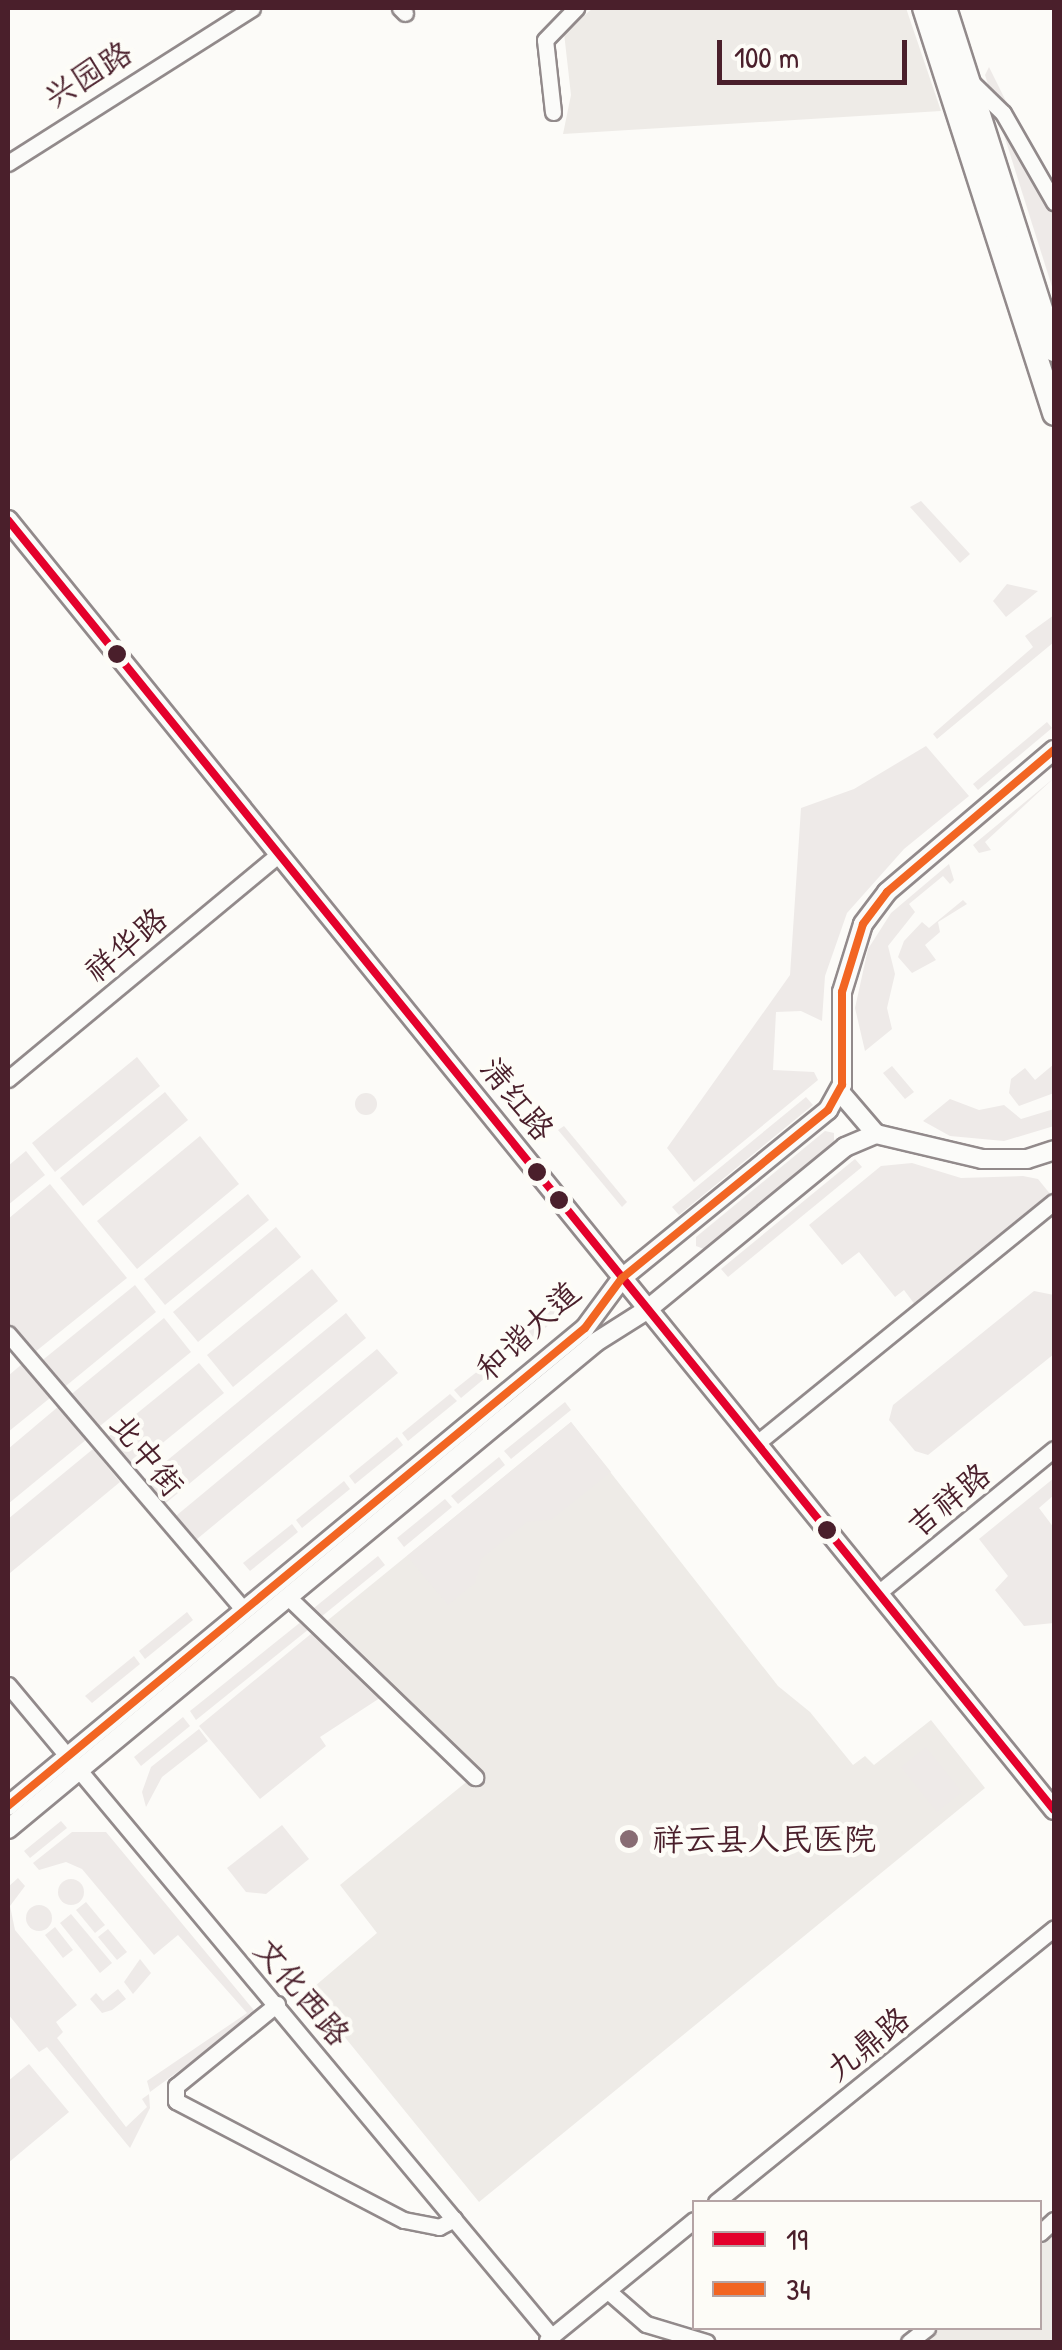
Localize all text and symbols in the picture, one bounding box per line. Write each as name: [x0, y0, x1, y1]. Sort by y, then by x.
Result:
scale bar: [722, 20, 912, 82]
street label: 兴园路: [37, 33, 139, 117]
text: 100 m: [734, 37, 799, 77]
unlabelled marker: [107, 644, 127, 664]
street label: 祥华路: [77, 899, 175, 991]
street label: 清红路: [472, 1050, 562, 1148]
unlabelled marker: [527, 1162, 547, 1182]
unlabelled marker: [549, 1190, 569, 1210]
street label: 和谐大道: [468, 1273, 588, 1389]
street label: 北中街: [102, 1406, 192, 1504]
street label: 吉祥路: [900, 1455, 998, 1545]
unlabelled marker: [817, 1520, 837, 1540]
place label: 祥云县人民医院: [652, 1820, 876, 1858]
marker: 祥云县人民医院: [616, 1826, 642, 1852]
street label: 文化西路: [246, 1931, 358, 2053]
street label: 九鼎路: [819, 1999, 917, 2089]
legend: [692, 2200, 1042, 2330]
text: 19: [786, 2219, 808, 2259]
text: 34: [786, 2269, 811, 2309]

